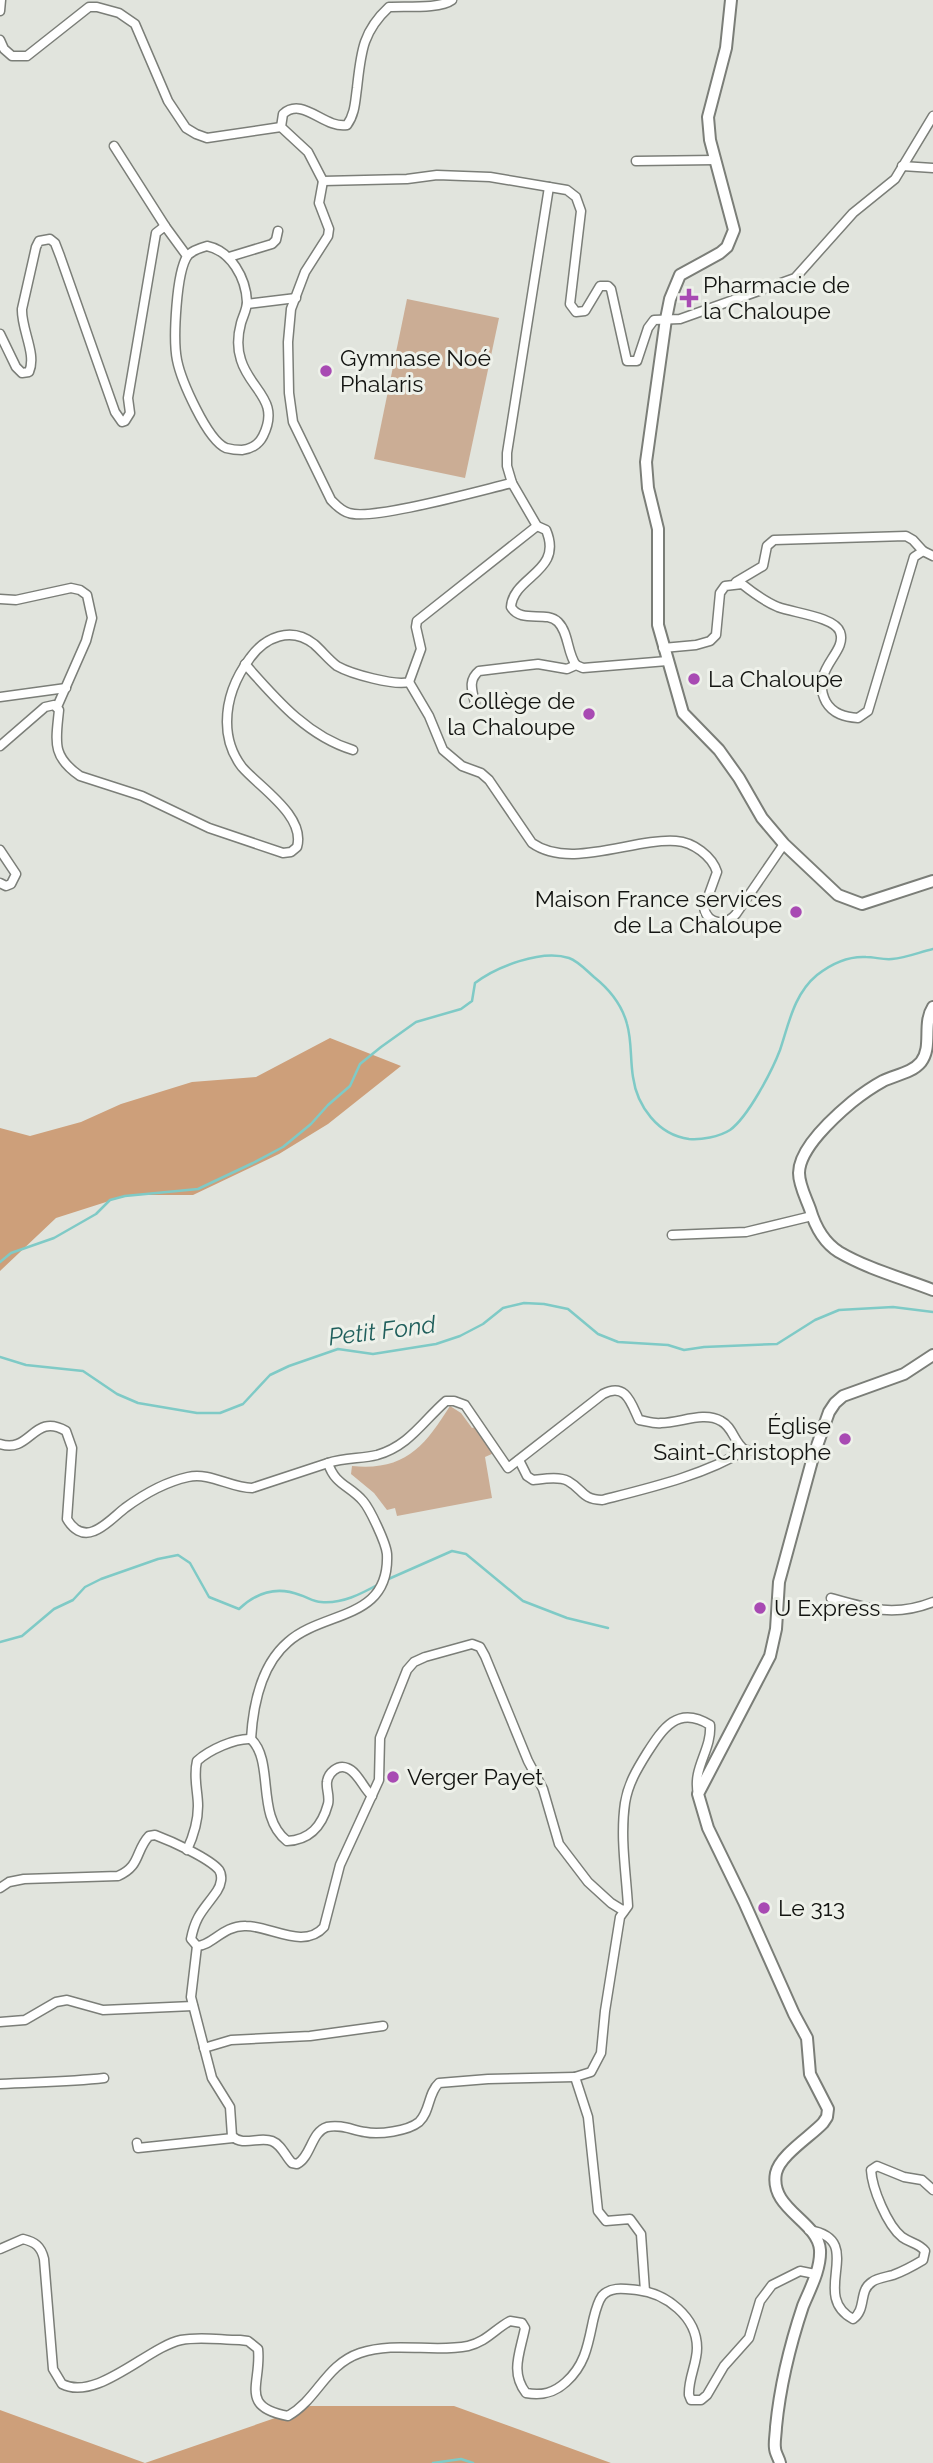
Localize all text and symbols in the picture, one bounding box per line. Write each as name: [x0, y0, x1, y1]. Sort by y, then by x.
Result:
place label: Pharmacie de la Chaloupe: [703, 271, 850, 324]
marker: Pharmacie de la Chaloupe: [681, 290, 697, 306]
place label: Gymnase Noé Phalaris: [340, 344, 491, 397]
marker: Gymnase Noé Phalaris: [318, 363, 334, 379]
place label: La Chaloupe: [708, 665, 843, 692]
marker: La Chaloupe: [686, 671, 702, 687]
place label: Collège de la Chaloupe: [447, 687, 575, 740]
marker: Collège de la Chaloupe: [581, 706, 597, 722]
place label: Maison France services de La Chaloupe: [535, 885, 782, 938]
marker: Maison France services de La Chaloupe: [788, 904, 804, 920]
water label: Petit Fond: [327, 1309, 438, 1351]
place label: Église Saint-Christophe: [653, 1412, 831, 1465]
marker: Église Saint-Christophe: [837, 1431, 853, 1447]
place label: U Express: [774, 1594, 880, 1621]
marker: U Express: [752, 1600, 768, 1616]
place label: Verger Payet: [407, 1763, 543, 1790]
marker: Verger Payet: [385, 1769, 401, 1785]
place label: Le 313: [778, 1894, 845, 1921]
marker: Le 313: [756, 1900, 772, 1916]

